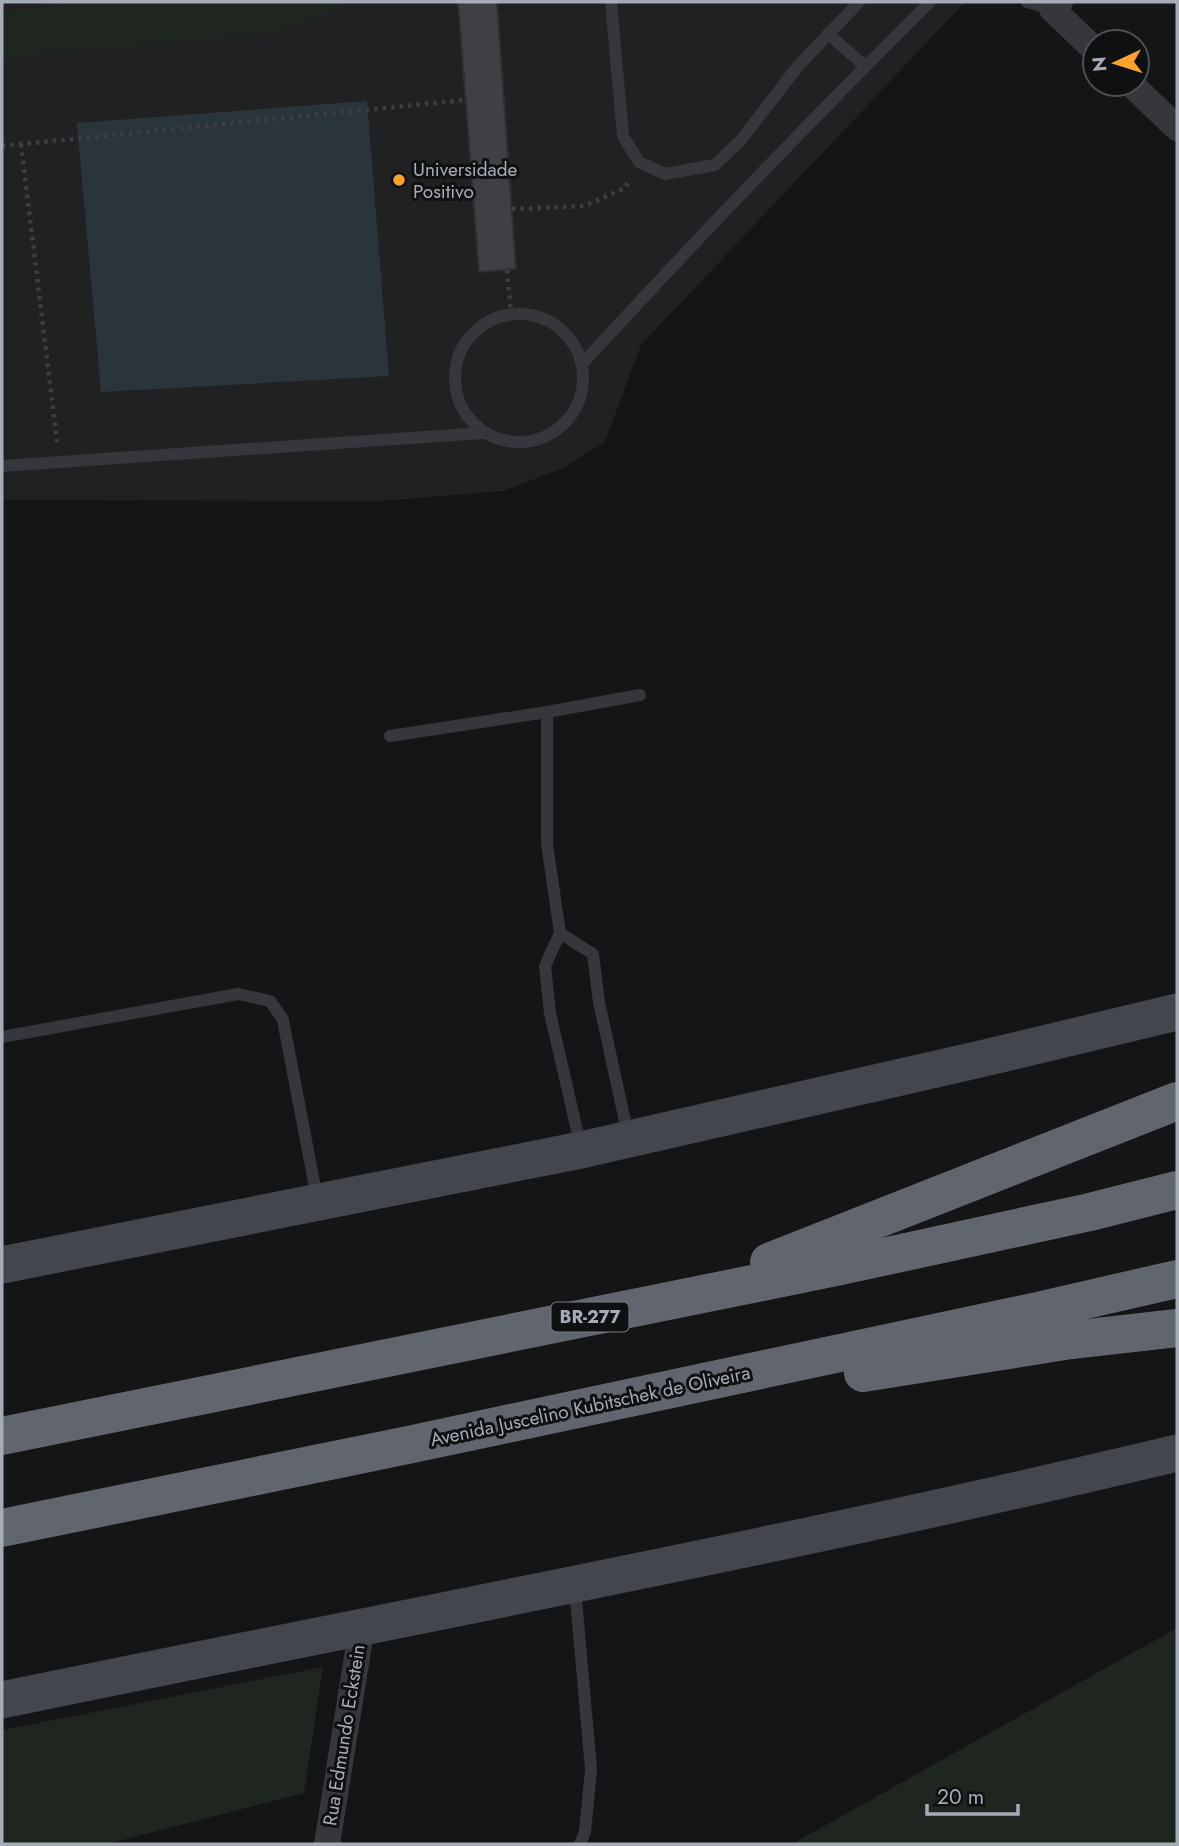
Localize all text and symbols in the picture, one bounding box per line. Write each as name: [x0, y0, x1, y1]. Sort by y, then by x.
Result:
north arrow: [1081, 28, 1151, 98]
text: N: [1086, 56, 1114, 73]
place label: Universidade Positivo: [413, 156, 518, 205]
marker: Universidade Positivo: [391, 172, 407, 188]
road number: BR-277: [552, 1302, 628, 1332]
street label: Avenida Juscelino Kubitschek de Oliveira: [427, 1359, 753, 1453]
street label: Rua Edmundo Eckstein: [316, 1642, 372, 1828]
scale bar: [927, 1772, 1018, 1816]
text: 20 m: [937, 1782, 984, 1812]

